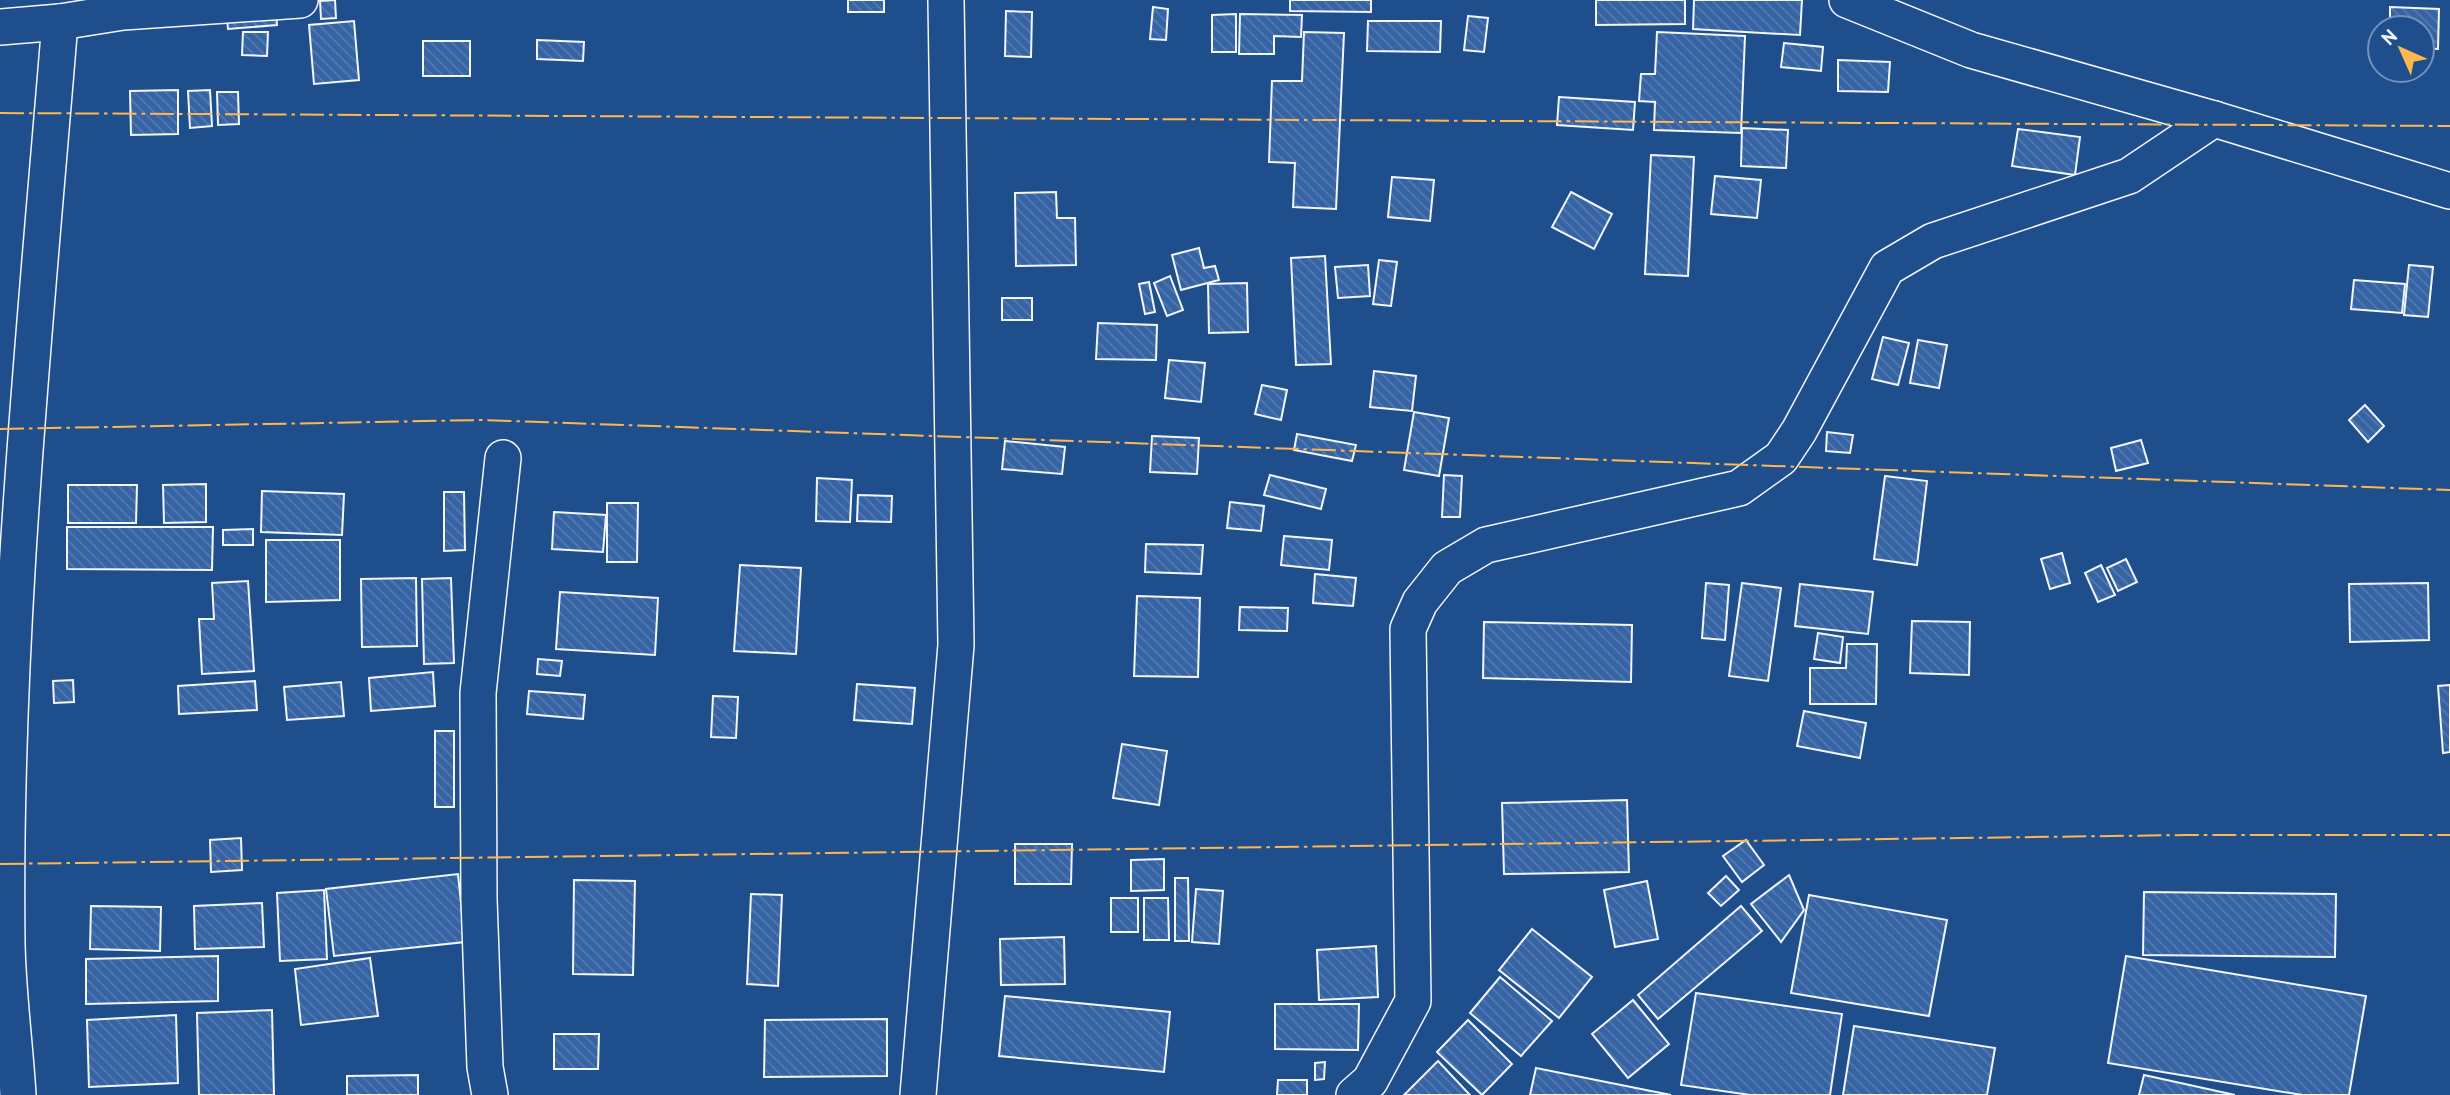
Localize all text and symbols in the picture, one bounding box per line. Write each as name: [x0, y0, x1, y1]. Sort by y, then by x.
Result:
north arrow: [2366, 14, 2436, 84]
text: N: [2376, 24, 2402, 50]

